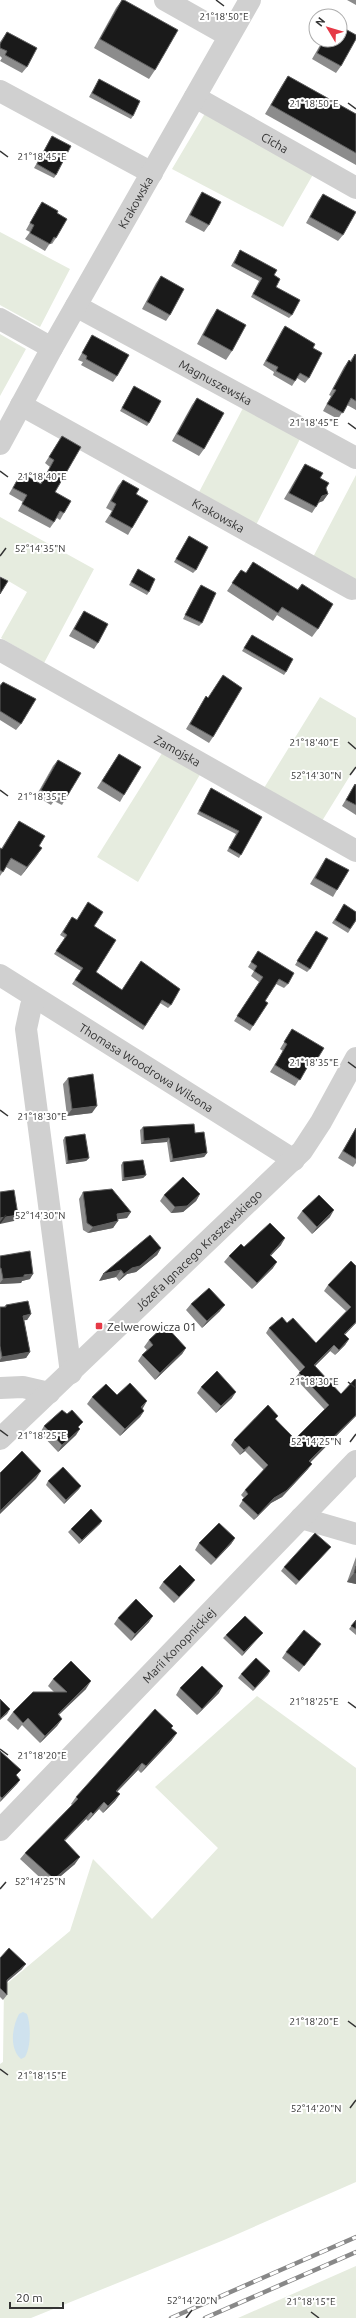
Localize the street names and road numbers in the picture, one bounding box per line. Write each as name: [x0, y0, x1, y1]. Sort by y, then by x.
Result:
street label: Cicha: [259, 129, 291, 155]
street label: Krakowska: [115, 174, 155, 230]
street label: Magnuszewska: [177, 357, 255, 407]
street label: Krakowska: [190, 495, 247, 534]
street label: Zamojska: [152, 732, 203, 768]
street label: Thomasa Woodrowa Wilsona: [77, 1020, 216, 1114]
street label: Józefa Ignacego Kraszewskiego: [132, 1187, 264, 1313]
street label: Marii Konopnickiej: [139, 1605, 217, 1685]

